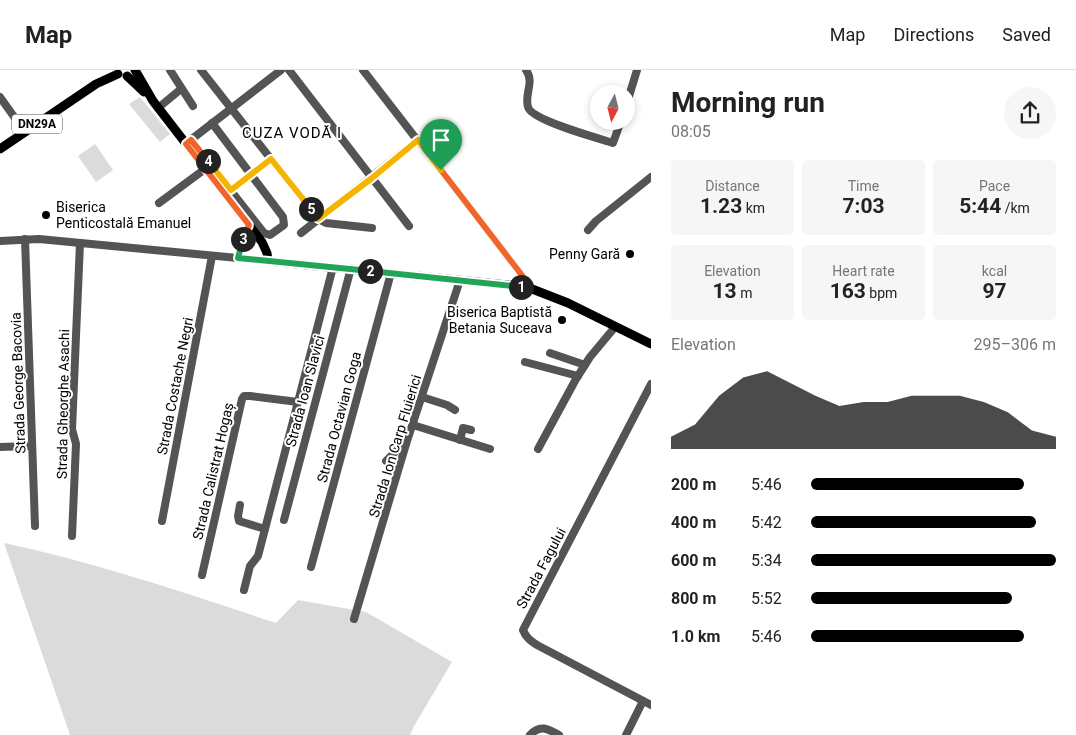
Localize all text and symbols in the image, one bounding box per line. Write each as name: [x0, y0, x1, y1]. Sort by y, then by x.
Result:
text: Map: [25, 21, 72, 49]
text: Map: [830, 24, 865, 45]
text: Directions: [893, 24, 974, 45]
text: Saved: [1002, 24, 1051, 45]
north arrow: [590, 85, 635, 130]
map controls: [590, 85, 635, 130]
text: Morning run: [671, 86, 825, 119]
button: share: [1004, 87, 1056, 139]
road number: DN29A: [12, 114, 62, 134]
pin: [420, 119, 462, 170]
text: 08:05: [671, 122, 711, 141]
district label: CUZA VODĂ I: [242, 124, 342, 142]
icon: arrive: [427, 126, 455, 154]
pin: 4: [196, 148, 220, 174]
text: 4: [204, 153, 213, 169]
text: Distance: [705, 178, 760, 194]
text: Time: [848, 178, 879, 194]
text: Pace: [979, 178, 1010, 194]
text: 1.23: [700, 194, 742, 218]
text: 7:03: [842, 194, 885, 218]
text: 5:44: [959, 194, 1001, 218]
pin: 5: [298, 196, 324, 222]
place label: Biserica Penticostală Emanuel: [56, 199, 191, 231]
text: km: [742, 200, 765, 216]
text: /km: [1001, 200, 1030, 216]
text: 5: [307, 201, 316, 217]
marker: Biserica Penticostală Emanuel: [40, 209, 52, 221]
pin: 3: [230, 226, 256, 252]
text: 3: [239, 231, 248, 247]
place label: Penny Gară: [549, 246, 620, 262]
marker: Penny Gară: [624, 248, 636, 260]
pin: 2: [358, 258, 382, 284]
text: 2: [366, 263, 375, 279]
text: Elevation: [704, 263, 761, 279]
text: Heart rate: [832, 263, 895, 279]
text: kcal: [982, 263, 1007, 279]
pin: 1: [508, 274, 534, 300]
text: 1: [517, 279, 526, 295]
text: 13: [713, 279, 737, 303]
text: 163: [830, 279, 866, 303]
text: 97: [982, 279, 1007, 303]
text: m: [737, 285, 752, 301]
text: bpm: [866, 285, 897, 301]
place label: Biserica Baptistă Betania Suceava: [447, 304, 552, 336]
street label: Strada George Bacovia: [8, 312, 28, 454]
marker: Biserica Baptistă Betania Suceava: [556, 314, 568, 326]
street label: Strada Costache Negri: [154, 316, 196, 456]
street label: Strada Gheorghe Asachi: [54, 329, 72, 479]
street label: Strada Ioan Slavici: [282, 334, 328, 448]
text: Elevation: [671, 335, 736, 354]
text: 295–306 m: [974, 335, 1056, 354]
street label: Strada Octavian Goga: [314, 350, 364, 484]
street label: Strada Ion Carp Fluierici: [366, 373, 424, 519]
street label: Strada Calistrat Hogaș: [189, 401, 238, 541]
text: 200 m: [671, 475, 716, 494]
text: 5:46: [751, 475, 782, 494]
text: 400 m: [671, 513, 716, 532]
text: 5:42: [751, 513, 782, 532]
street label: Strada Fagului: [513, 525, 569, 611]
text: 600 m: [671, 551, 716, 570]
text: 5:34: [751, 551, 782, 570]
text: 800 m: [671, 589, 716, 608]
text: 5:52: [751, 589, 782, 608]
text: 1.0 km: [671, 627, 720, 646]
text: 5:46: [751, 627, 782, 646]

